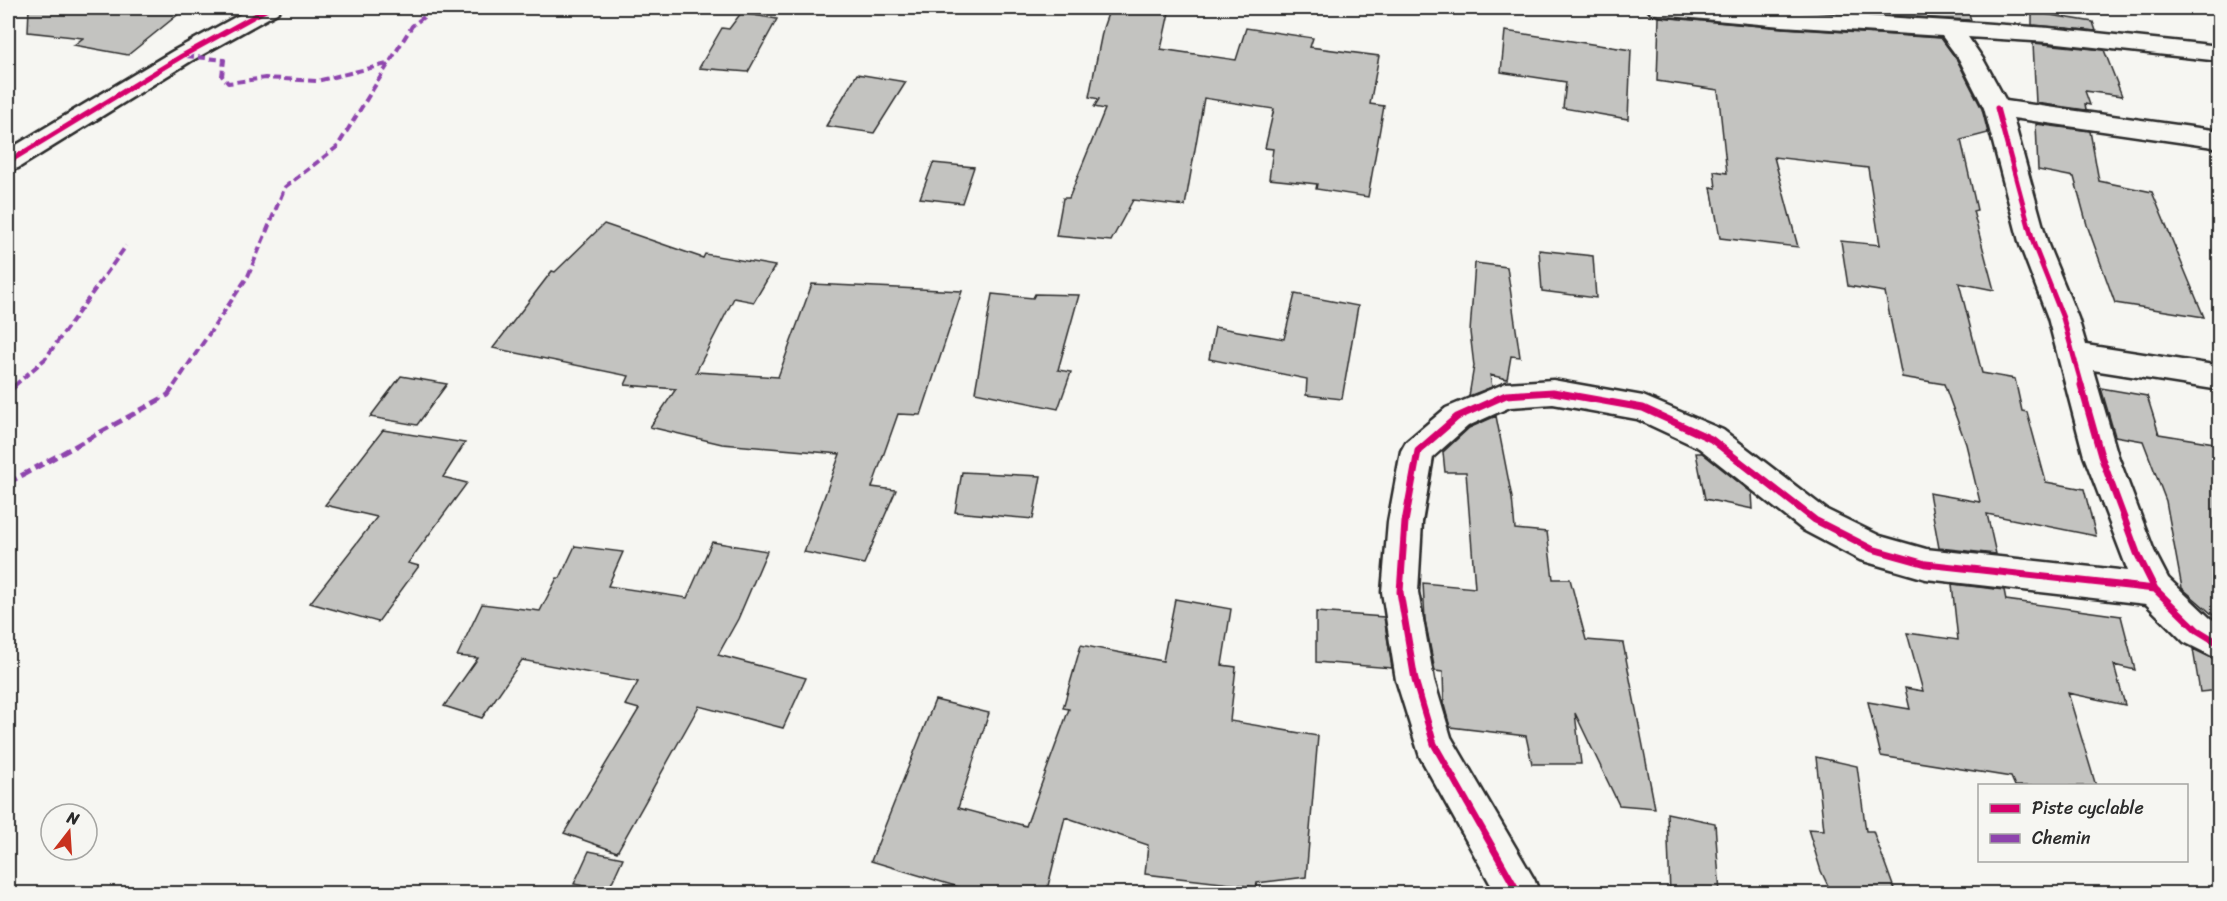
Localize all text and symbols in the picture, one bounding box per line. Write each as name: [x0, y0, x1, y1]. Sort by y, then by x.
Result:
legend: [1978, 784, 2188, 862]
text: Piste cyclable: [2032, 792, 2144, 824]
north arrow: [39, 802, 99, 862]
text: N: [63, 802, 84, 834]
text: Chemin: [2032, 822, 2091, 854]

